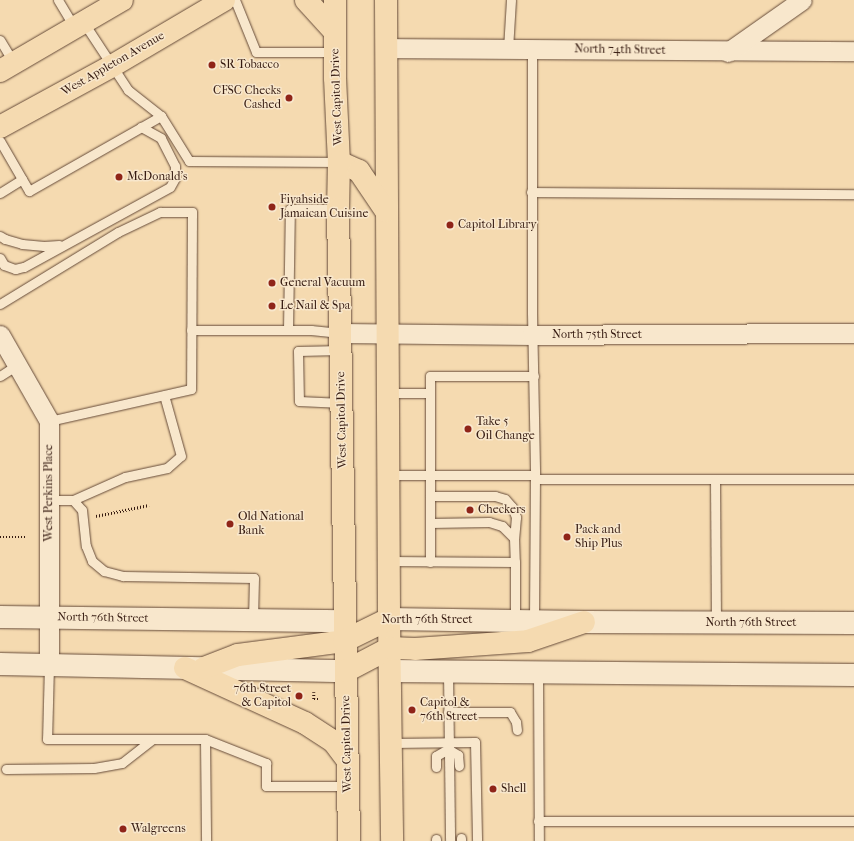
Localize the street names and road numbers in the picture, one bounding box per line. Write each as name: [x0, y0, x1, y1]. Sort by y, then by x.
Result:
street label: West Appleton Avenue: [59, 29, 167, 99]
street label: North 74th Street: [574, 42, 666, 58]
street label: West Capitol Drive: [328, 48, 346, 146]
street label: North 75th Street: [552, 328, 642, 342]
street label: West Capitol Drive: [334, 371, 350, 469]
street label: West Perkins Place: [42, 444, 56, 542]
street label: North 76th Street: [57, 610, 149, 626]
street label: North 76th Street: [381, 613, 473, 627]
street label: North 76th Street: [705, 616, 797, 630]
street label: West Capitol Drive: [339, 695, 355, 793]

